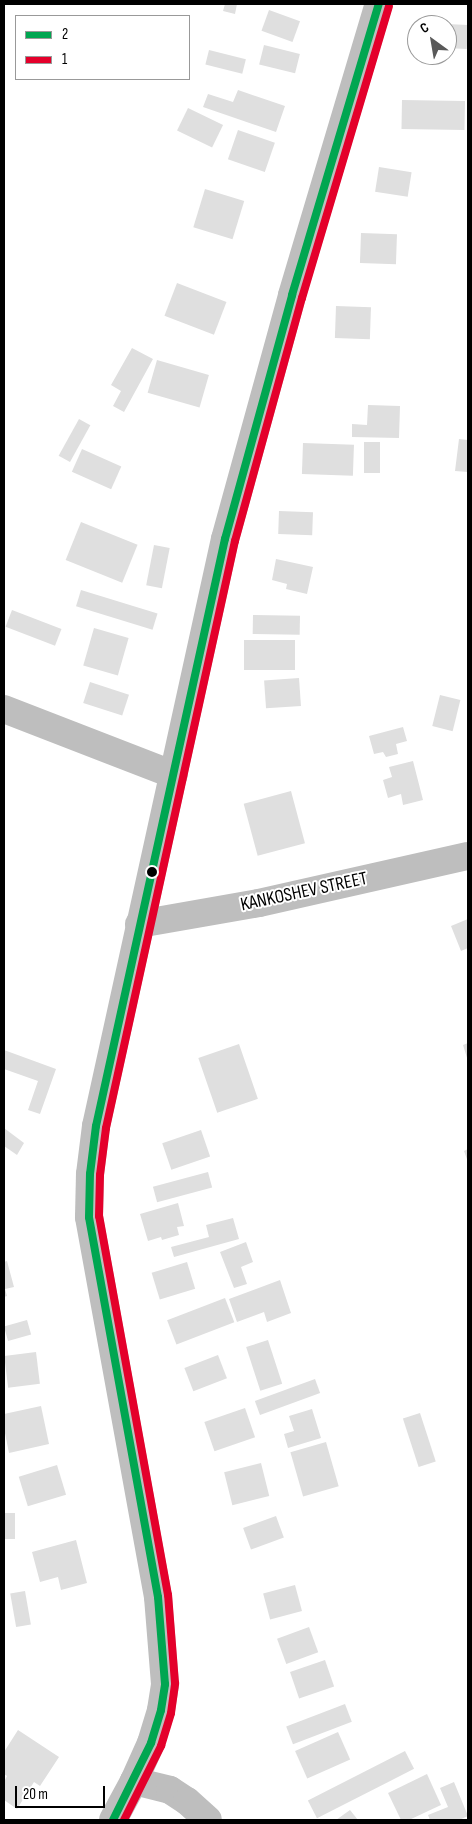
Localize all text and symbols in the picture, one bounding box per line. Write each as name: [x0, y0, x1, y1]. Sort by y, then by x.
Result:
legend: [15, 15, 190, 80]
north arrow: [407, 15, 457, 65]
text: С: [417, 19, 432, 37]
text: 2: [62, 25, 68, 44]
text: 1: [62, 50, 67, 69]
unlabelled marker: [147, 867, 157, 877]
street label: KANKOSHEV STREET: [238, 867, 370, 917]
scale bar: [18, 1776, 108, 1808]
text: 20 m: [23, 1785, 48, 1804]

